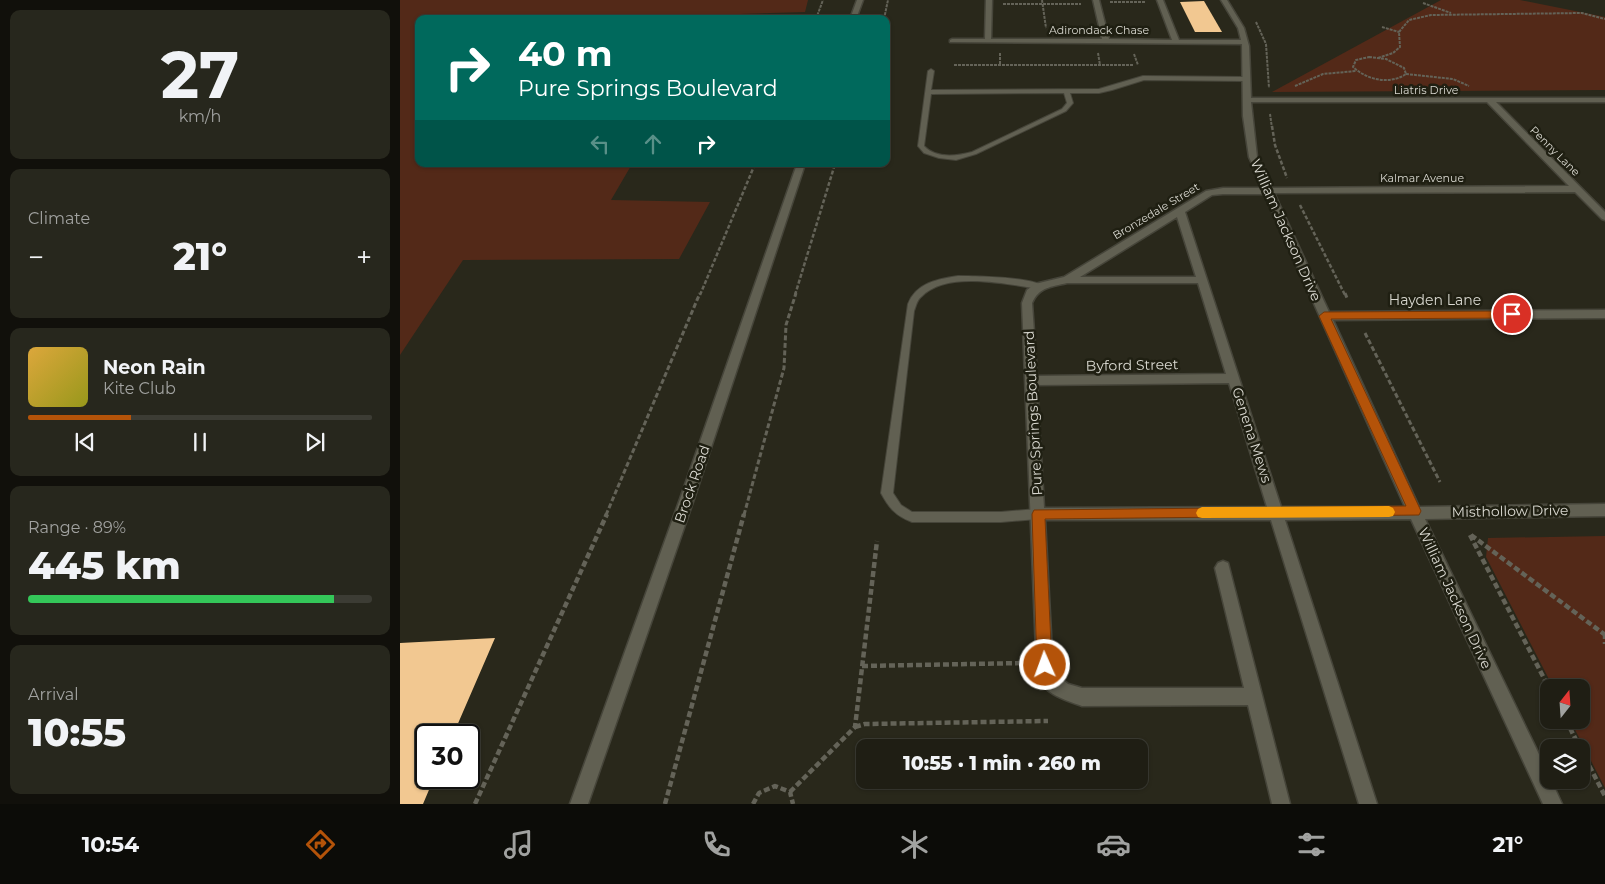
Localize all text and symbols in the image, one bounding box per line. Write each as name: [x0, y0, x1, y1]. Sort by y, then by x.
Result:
street label: Adirondack Chase: [1049, 23, 1149, 37]
text: 40 m: [518, 32, 613, 75]
text: 27: [161, 35, 239, 114]
icon: right: [435, 35, 500, 100]
text: Pure Springs Boulevard: [518, 75, 778, 102]
street label: Liatris Drive: [1394, 83, 1459, 97]
text: km/h: [179, 107, 221, 126]
street label: Penny Lane: [1527, 123, 1583, 179]
icon: left: [586, 130, 614, 158]
icon: ahead: [639, 130, 667, 158]
icon: right: [692, 130, 720, 158]
street label: William Jackson Drive: [1247, 156, 1325, 304]
street label: Kalmar Avenue: [1380, 171, 1464, 185]
street label: Bronzedale Street: [1110, 179, 1202, 242]
text: Climate: [28, 209, 90, 228]
text: 21°: [173, 233, 227, 280]
text: −: [28, 240, 44, 274]
text: +: [356, 240, 372, 274]
street label: Hayden Lane: [1389, 291, 1481, 309]
pin: [1491, 293, 1533, 335]
icon: arrive: [1498, 300, 1526, 328]
street label: Pure Springs Boulevard: [1020, 330, 1046, 496]
street label: Byford Street: [1086, 355, 1179, 375]
text: Neon Rain: [103, 356, 206, 379]
text: Kite Club: [103, 379, 176, 398]
street label: Genena Mews: [1228, 385, 1276, 485]
icon: previous: [71, 428, 99, 456]
icon: pause: [186, 428, 214, 456]
icon: next: [301, 428, 329, 456]
street label: Brock Road: [670, 443, 714, 525]
street label: Misthollow Drive: [1452, 501, 1568, 521]
text: Range · 89%: [28, 518, 126, 537]
street label: William Jackson Drive: [1414, 525, 1496, 671]
text: 445 km: [28, 542, 181, 589]
position arrow: [1018, 638, 1070, 690]
north arrow: [1540, 679, 1590, 729]
map controls: [1540, 679, 1590, 789]
text: Arrival: [28, 685, 78, 704]
text: 10:55: [28, 709, 126, 756]
speed limit sign: 30: [415, 724, 480, 789]
button: layers: [1540, 739, 1590, 789]
text: 10:55 · 1 min · 260 m: [903, 752, 1101, 775]
icon: directions: [303, 827, 338, 862]
icon: music: [501, 827, 536, 862]
icon: phone: [699, 827, 734, 862]
icon: climate: [897, 827, 932, 862]
icon: car: [1096, 827, 1131, 862]
icon: filters: [1294, 827, 1329, 862]
text: 10:54: [82, 831, 139, 858]
text: 21°: [1492, 831, 1523, 858]

